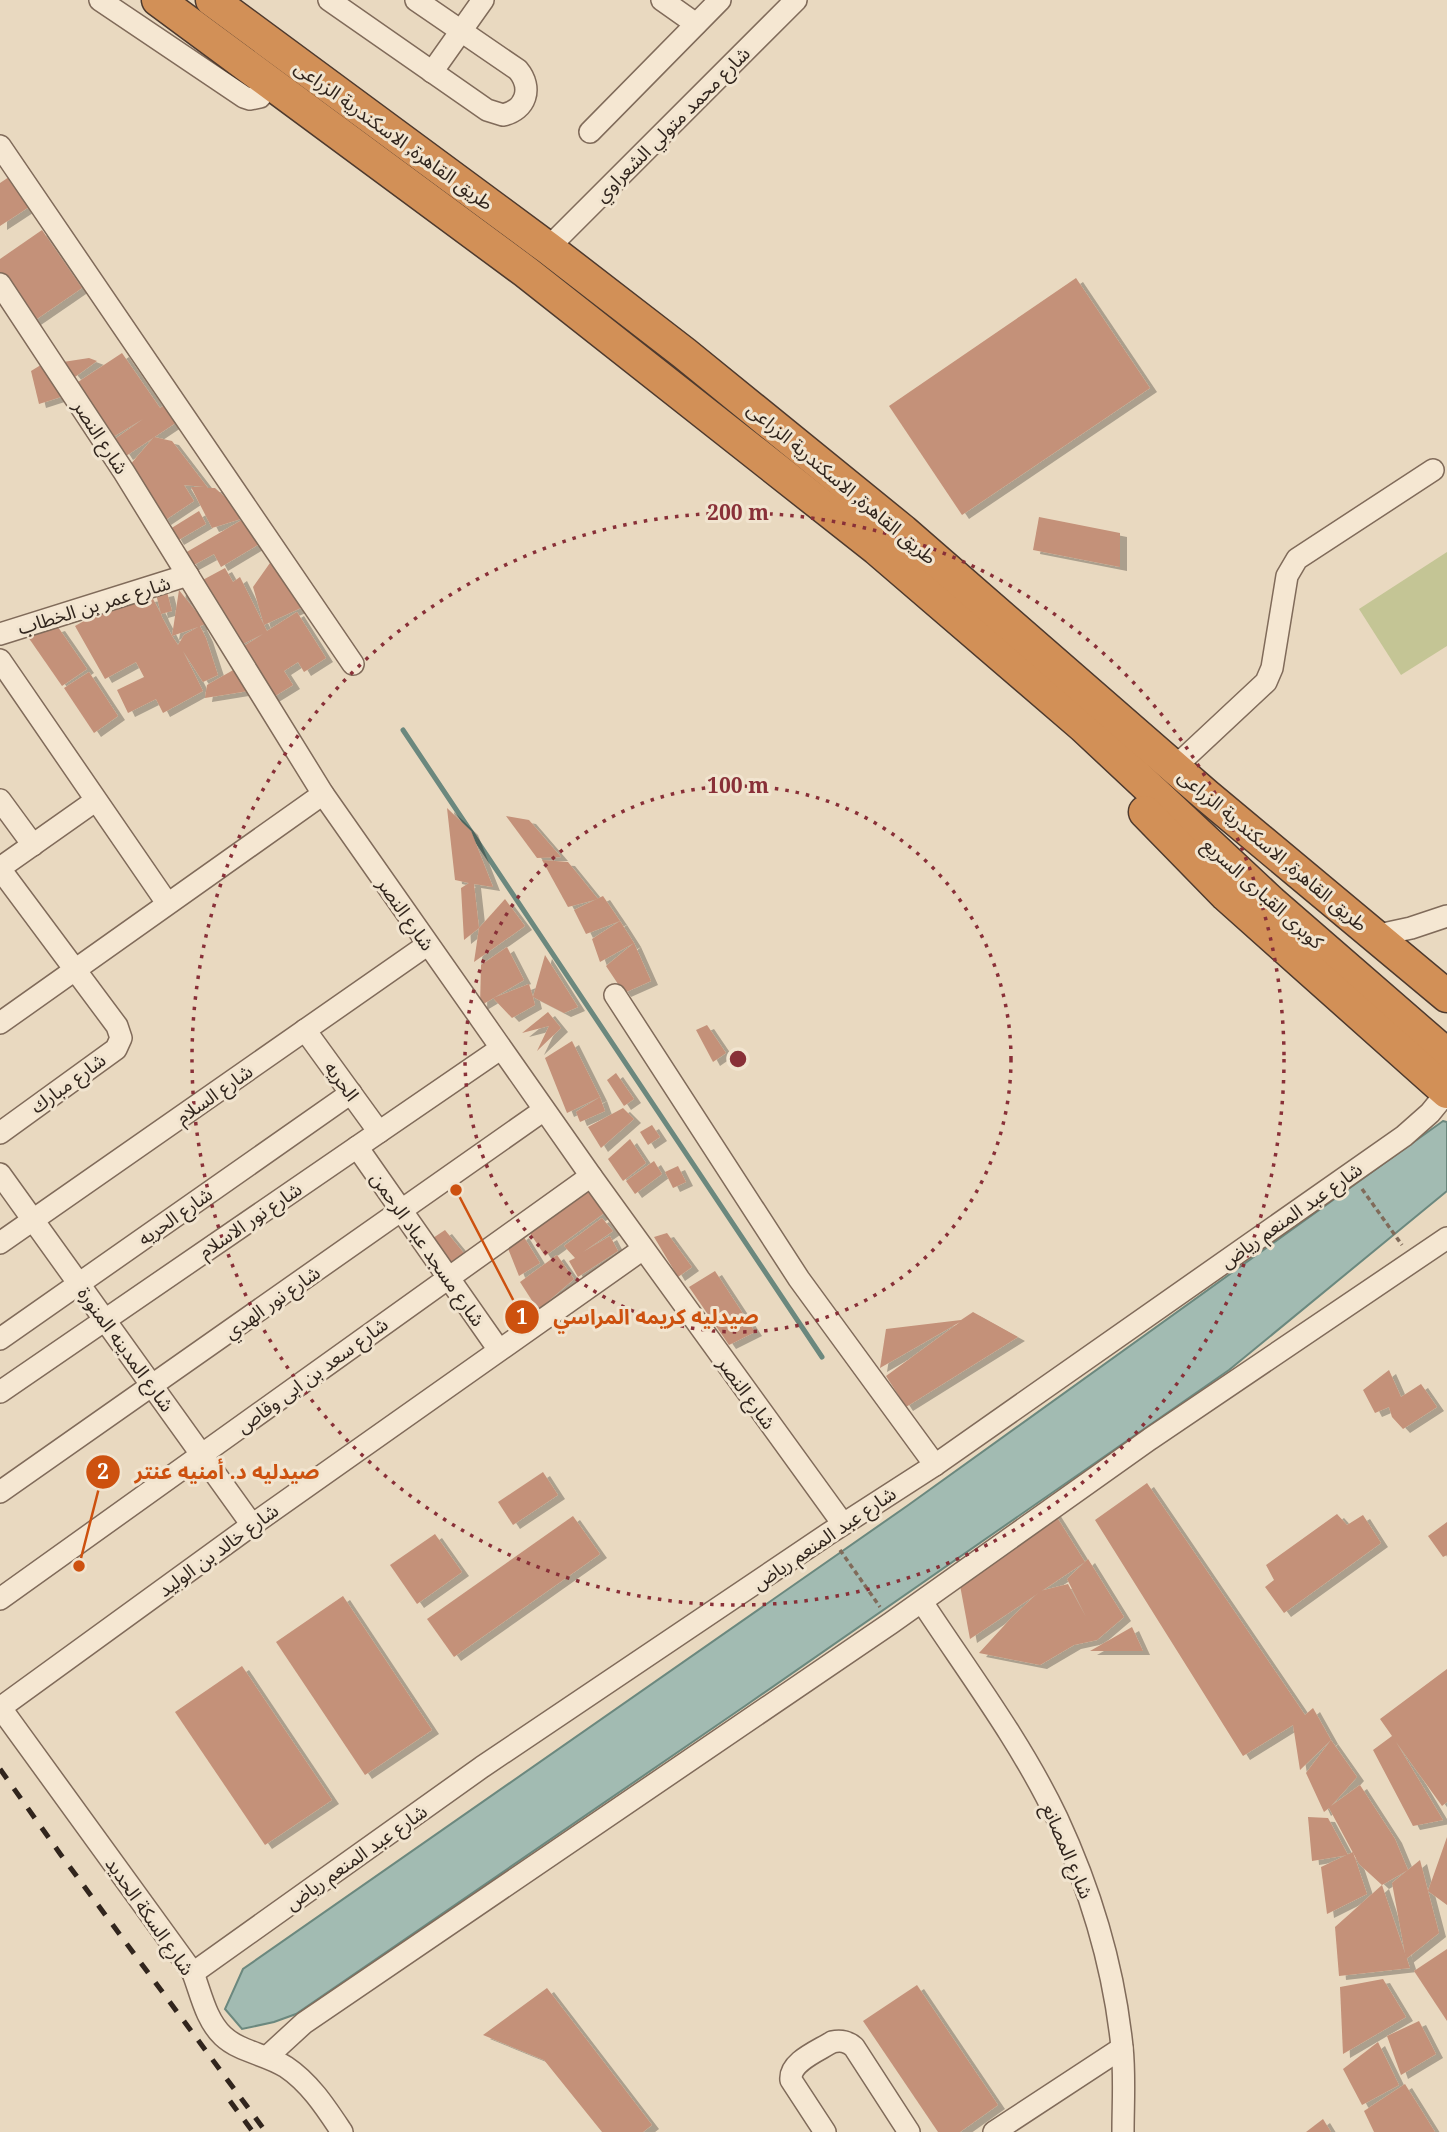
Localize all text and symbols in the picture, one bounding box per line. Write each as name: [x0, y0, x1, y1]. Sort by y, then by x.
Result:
street label: شارع محمد متولي الشعراوي: [589, 41, 757, 209]
street label: طريق القاهرة, الاسكندرية الزراعى: [289, 54, 499, 216]
street label: شارع النصر: [66, 394, 135, 480]
street label: طريق القاهرة, الاسكندرية الزراعى: [742, 396, 942, 570]
text: 200 m: [707, 498, 769, 526]
street label: شارع عمر بن الخطاب: [14, 569, 174, 642]
street label: طريق القاهرة, الاسكندرية الزراعى: [1173, 763, 1373, 937]
text: 100 m: [707, 771, 769, 799]
street label: كوبرى القبارى السريع: [1196, 832, 1330, 957]
street label: شارع النصر: [370, 872, 441, 956]
street label: شارع مبارك: [25, 1047, 112, 1120]
centre of rings: [726, 1047, 750, 1071]
street label: الحريه: [319, 1056, 365, 1106]
street label: شارع السلام: [170, 1058, 259, 1132]
street label: شارع عبد المنعم رياض: [1215, 1156, 1368, 1275]
street label: شارع مسجد عباد الرحمن: [364, 1167, 491, 1332]
street label: شارع نور الاسلام: [193, 1176, 308, 1266]
street label: شارع الحريه: [133, 1181, 218, 1252]
street label: شارع نور الهدي: [219, 1259, 327, 1347]
street label: شارع المدينه المنورة: [71, 1281, 180, 1417]
callout: صيدليه كريمه المراسي: [504, 1296, 773, 1338]
text: 1: [516, 1302, 528, 1330]
text: صيدليه كريمه المراسي: [553, 1302, 759, 1334]
street label: شارع سعد بن ابى وقاص: [231, 1311, 394, 1440]
street label: شارع النصر: [711, 1351, 782, 1435]
callout: صيدليه د. أمنيه عنتر: [86, 1451, 334, 1493]
text: 2: [97, 1457, 109, 1485]
text: صيدليه د. أمنيه عنتر: [134, 1457, 320, 1485]
street label: شارع عبد المنعم رياض: [747, 1480, 902, 1597]
street label: شارع خالد بن الوليد: [152, 1497, 284, 1603]
street label: شارع عبد المنعم رياض: [280, 1798, 433, 1917]
street label: شارع المصانع: [1034, 1799, 1100, 1903]
street label: شارع السكة الحديد: [99, 1852, 200, 1981]

